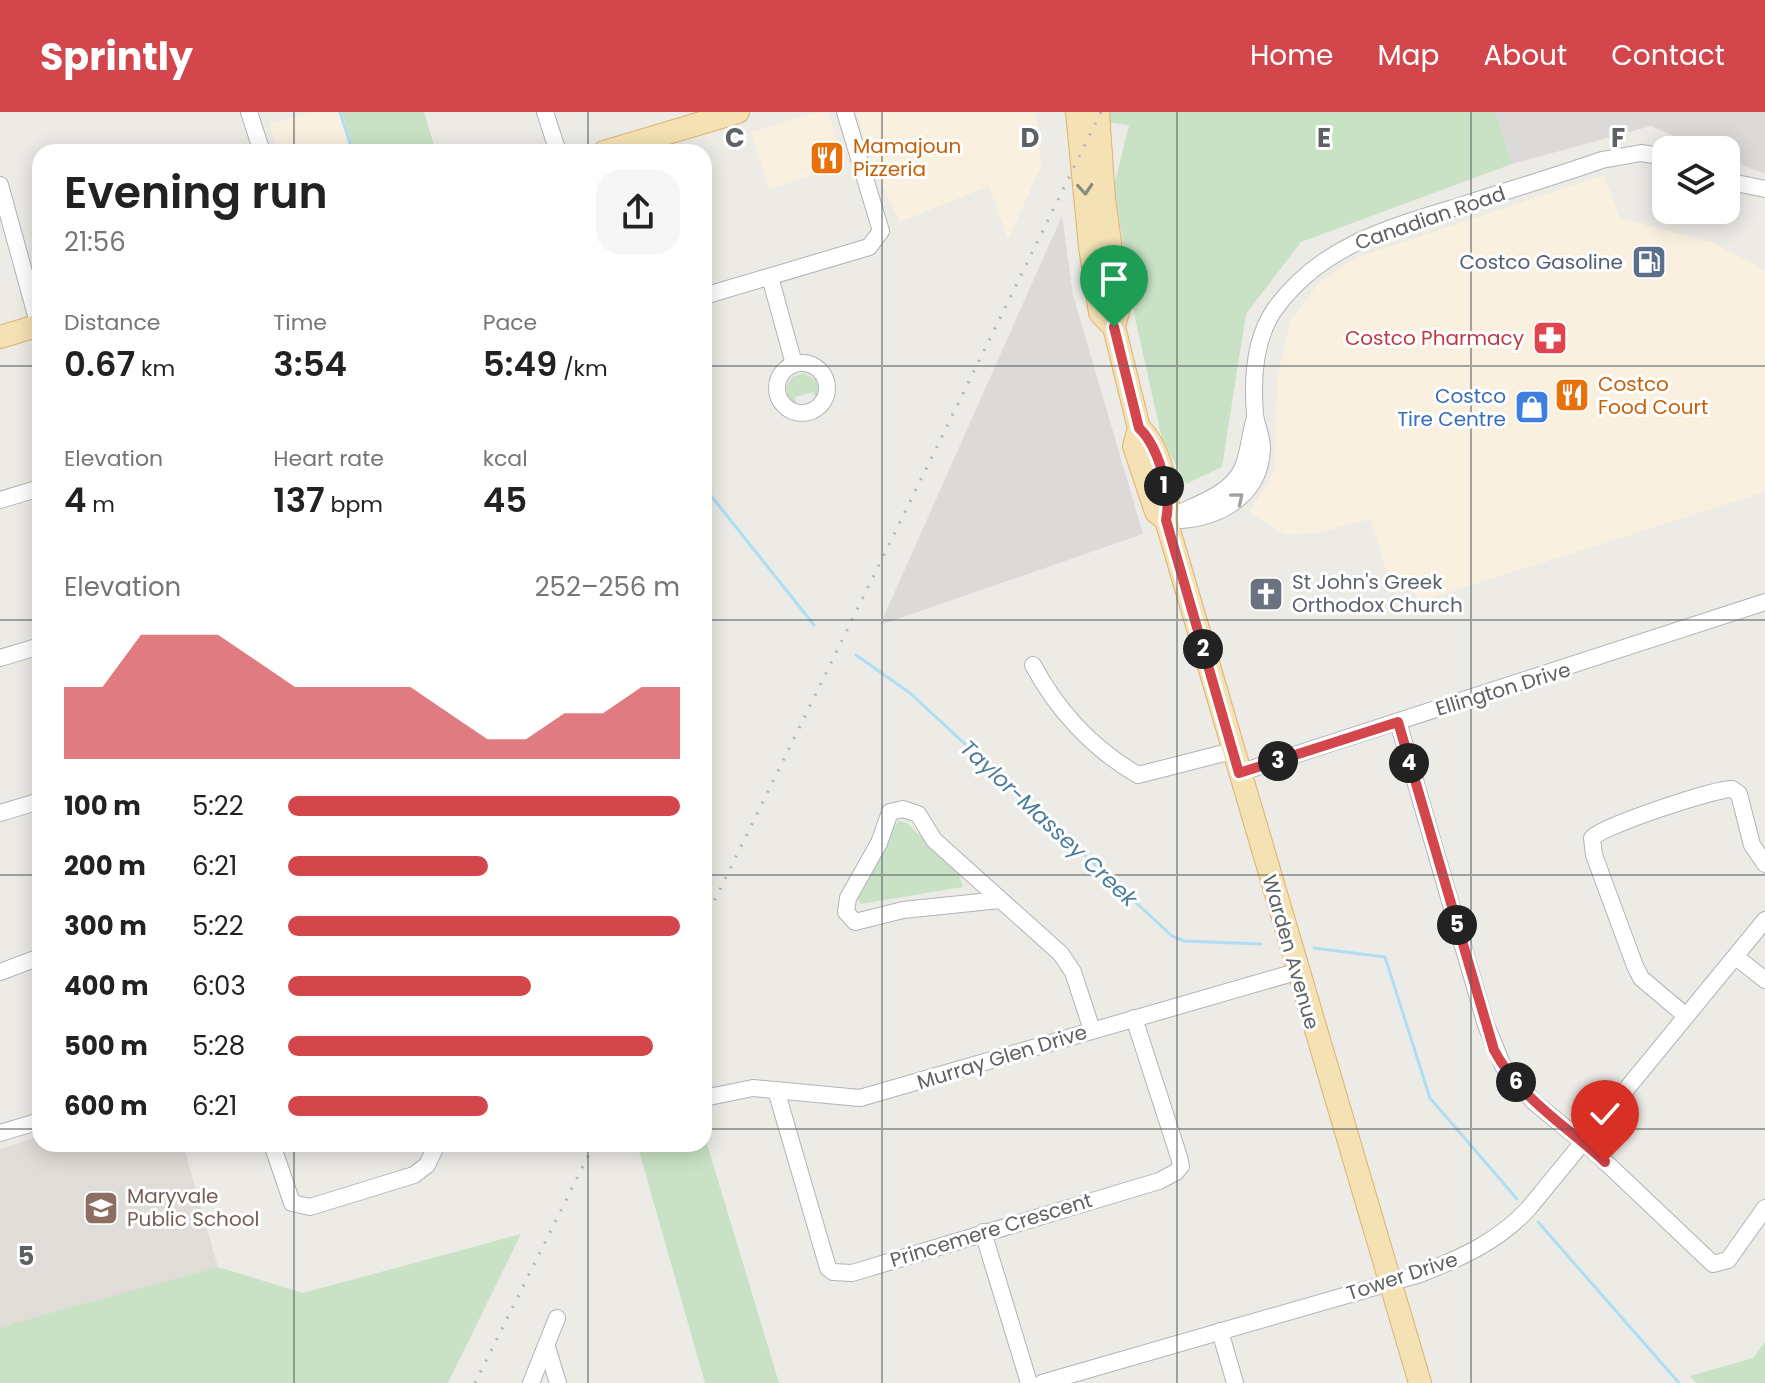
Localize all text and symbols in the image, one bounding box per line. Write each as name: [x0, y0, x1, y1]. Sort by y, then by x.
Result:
text: Sprintly: [40, 30, 193, 83]
text: Home: [1250, 36, 1333, 75]
text: Map: [1377, 36, 1439, 75]
text: About: [1483, 36, 1567, 75]
text: Contact: [1611, 36, 1725, 75]
text: C: [725, 120, 745, 156]
text: D: [1021, 120, 1040, 156]
text: E: [1317, 120, 1331, 156]
text: F: [1611, 120, 1625, 156]
place label: Mamajoun Pizzeria: [853, 132, 961, 183]
map controls: [1652, 136, 1740, 224]
button: layers: [1652, 136, 1740, 224]
restaurant icon: Mamajoun Pizzeria: [808, 139, 846, 177]
text: Evening run: [64, 162, 328, 223]
button: share: [596, 170, 680, 254]
street label: Canadian Road: [1351, 179, 1509, 257]
one-way arrow: [1076, 183, 1093, 196]
text: 21:56: [64, 224, 126, 260]
fuel station icon: Costco Gasoline: [1630, 243, 1668, 281]
pin: [1080, 245, 1148, 327]
place label: Costco Gasoline: [1459, 248, 1623, 276]
icon: arrive: [1092, 257, 1136, 301]
text: Distance: [64, 307, 160, 338]
text: Time: [273, 307, 327, 338]
text: Pace: [483, 307, 537, 338]
pharmacy icon: Costco Pharmacy: [1531, 319, 1569, 357]
place label: Costco Pharmacy: [1345, 324, 1524, 352]
text: 0.67: [64, 340, 135, 388]
text: 3:54: [273, 340, 347, 388]
text: 5:49: [483, 340, 557, 388]
text: km: [135, 353, 175, 384]
text: /km: [557, 353, 608, 384]
place label: Costco Food Court: [1598, 370, 1708, 421]
restaurant icon: Costco Food Court: [1553, 376, 1591, 414]
place label: Costco Tire Centre: [1397, 382, 1506, 433]
shop icon: Costco Tire Centre: [1513, 388, 1551, 426]
text: Elevation: [64, 443, 163, 474]
text: Heart rate: [273, 443, 384, 474]
text: kcal: [483, 443, 528, 474]
pin: 1: [1144, 466, 1184, 506]
text: 1: [1160, 470, 1168, 501]
text: 4: [64, 476, 86, 524]
text: 137: [273, 476, 325, 524]
text: 45: [483, 476, 527, 524]
text: m: [86, 489, 115, 520]
text: bpm: [325, 489, 383, 520]
one-way arrow: [1229, 494, 1244, 508]
place label: St John's Greek Orthodox Church: [1292, 568, 1463, 619]
text: Elevation: [64, 569, 181, 605]
text: 252–256 m: [535, 569, 680, 605]
church icon: St John's Greek Orthodox Church: [1247, 575, 1285, 613]
pin: 2: [1183, 629, 1223, 669]
text: 2: [1197, 633, 1209, 664]
street label: Ellington Drive: [1432, 655, 1574, 723]
water label: Taylor-Massey Creek: [953, 733, 1145, 915]
pin: 3: [1258, 741, 1298, 781]
pin: 4: [1389, 743, 1429, 783]
text: 3: [1271, 745, 1285, 776]
text: 4: [1402, 747, 1416, 778]
text: 100 m: [64, 788, 141, 824]
text: 5:22: [192, 788, 244, 824]
text: 200 m: [64, 848, 146, 884]
text: 6:21: [192, 848, 237, 884]
street label: Warden Avenue: [1256, 871, 1326, 1033]
pin: 5: [1437, 905, 1477, 945]
text: 300 m: [64, 908, 147, 944]
text: 5:22: [192, 908, 244, 944]
text: 5: [1450, 909, 1464, 940]
text: 400 m: [64, 968, 149, 1004]
text: 6:03: [192, 968, 246, 1004]
street label: Murray Glen Drive: [914, 1018, 1090, 1096]
text: 500 m: [64, 1028, 148, 1064]
text: 5:28: [192, 1028, 245, 1064]
pin: 6: [1496, 1062, 1536, 1102]
text: 6: [1509, 1066, 1523, 1097]
pin: [1571, 1080, 1639, 1162]
text: 600 m: [64, 1088, 148, 1124]
text: 6:21: [192, 1088, 237, 1124]
icon: check: [1583, 1092, 1627, 1136]
place label: Maryvale Public School: [127, 1182, 259, 1233]
street label: Princemere Crescent: [887, 1186, 1095, 1274]
school or university icon: Maryvale Public School: [82, 1189, 120, 1227]
text: 5: [18, 1238, 34, 1274]
street label: Tower Drive: [1343, 1245, 1461, 1307]

